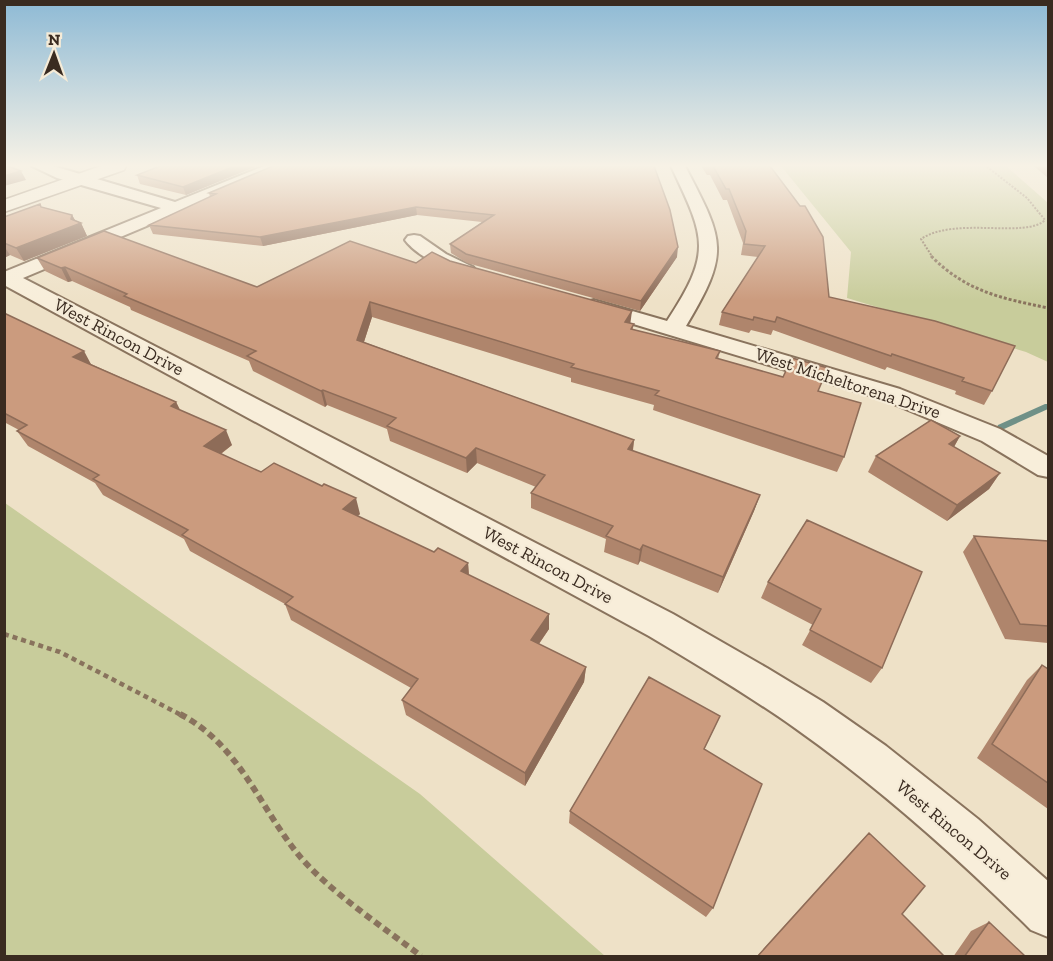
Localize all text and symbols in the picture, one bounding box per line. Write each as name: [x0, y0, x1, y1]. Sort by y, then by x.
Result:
north arrow: [24, 24, 84, 84]
text: N: [48, 30, 61, 49]
street label: West Rincon Drive: [50, 294, 188, 380]
street label: West Micheltorena Drive: [753, 343, 943, 423]
street label: West Rincon Drive: [479, 522, 617, 608]
street label: West Rincon Drive: [892, 775, 1016, 885]

